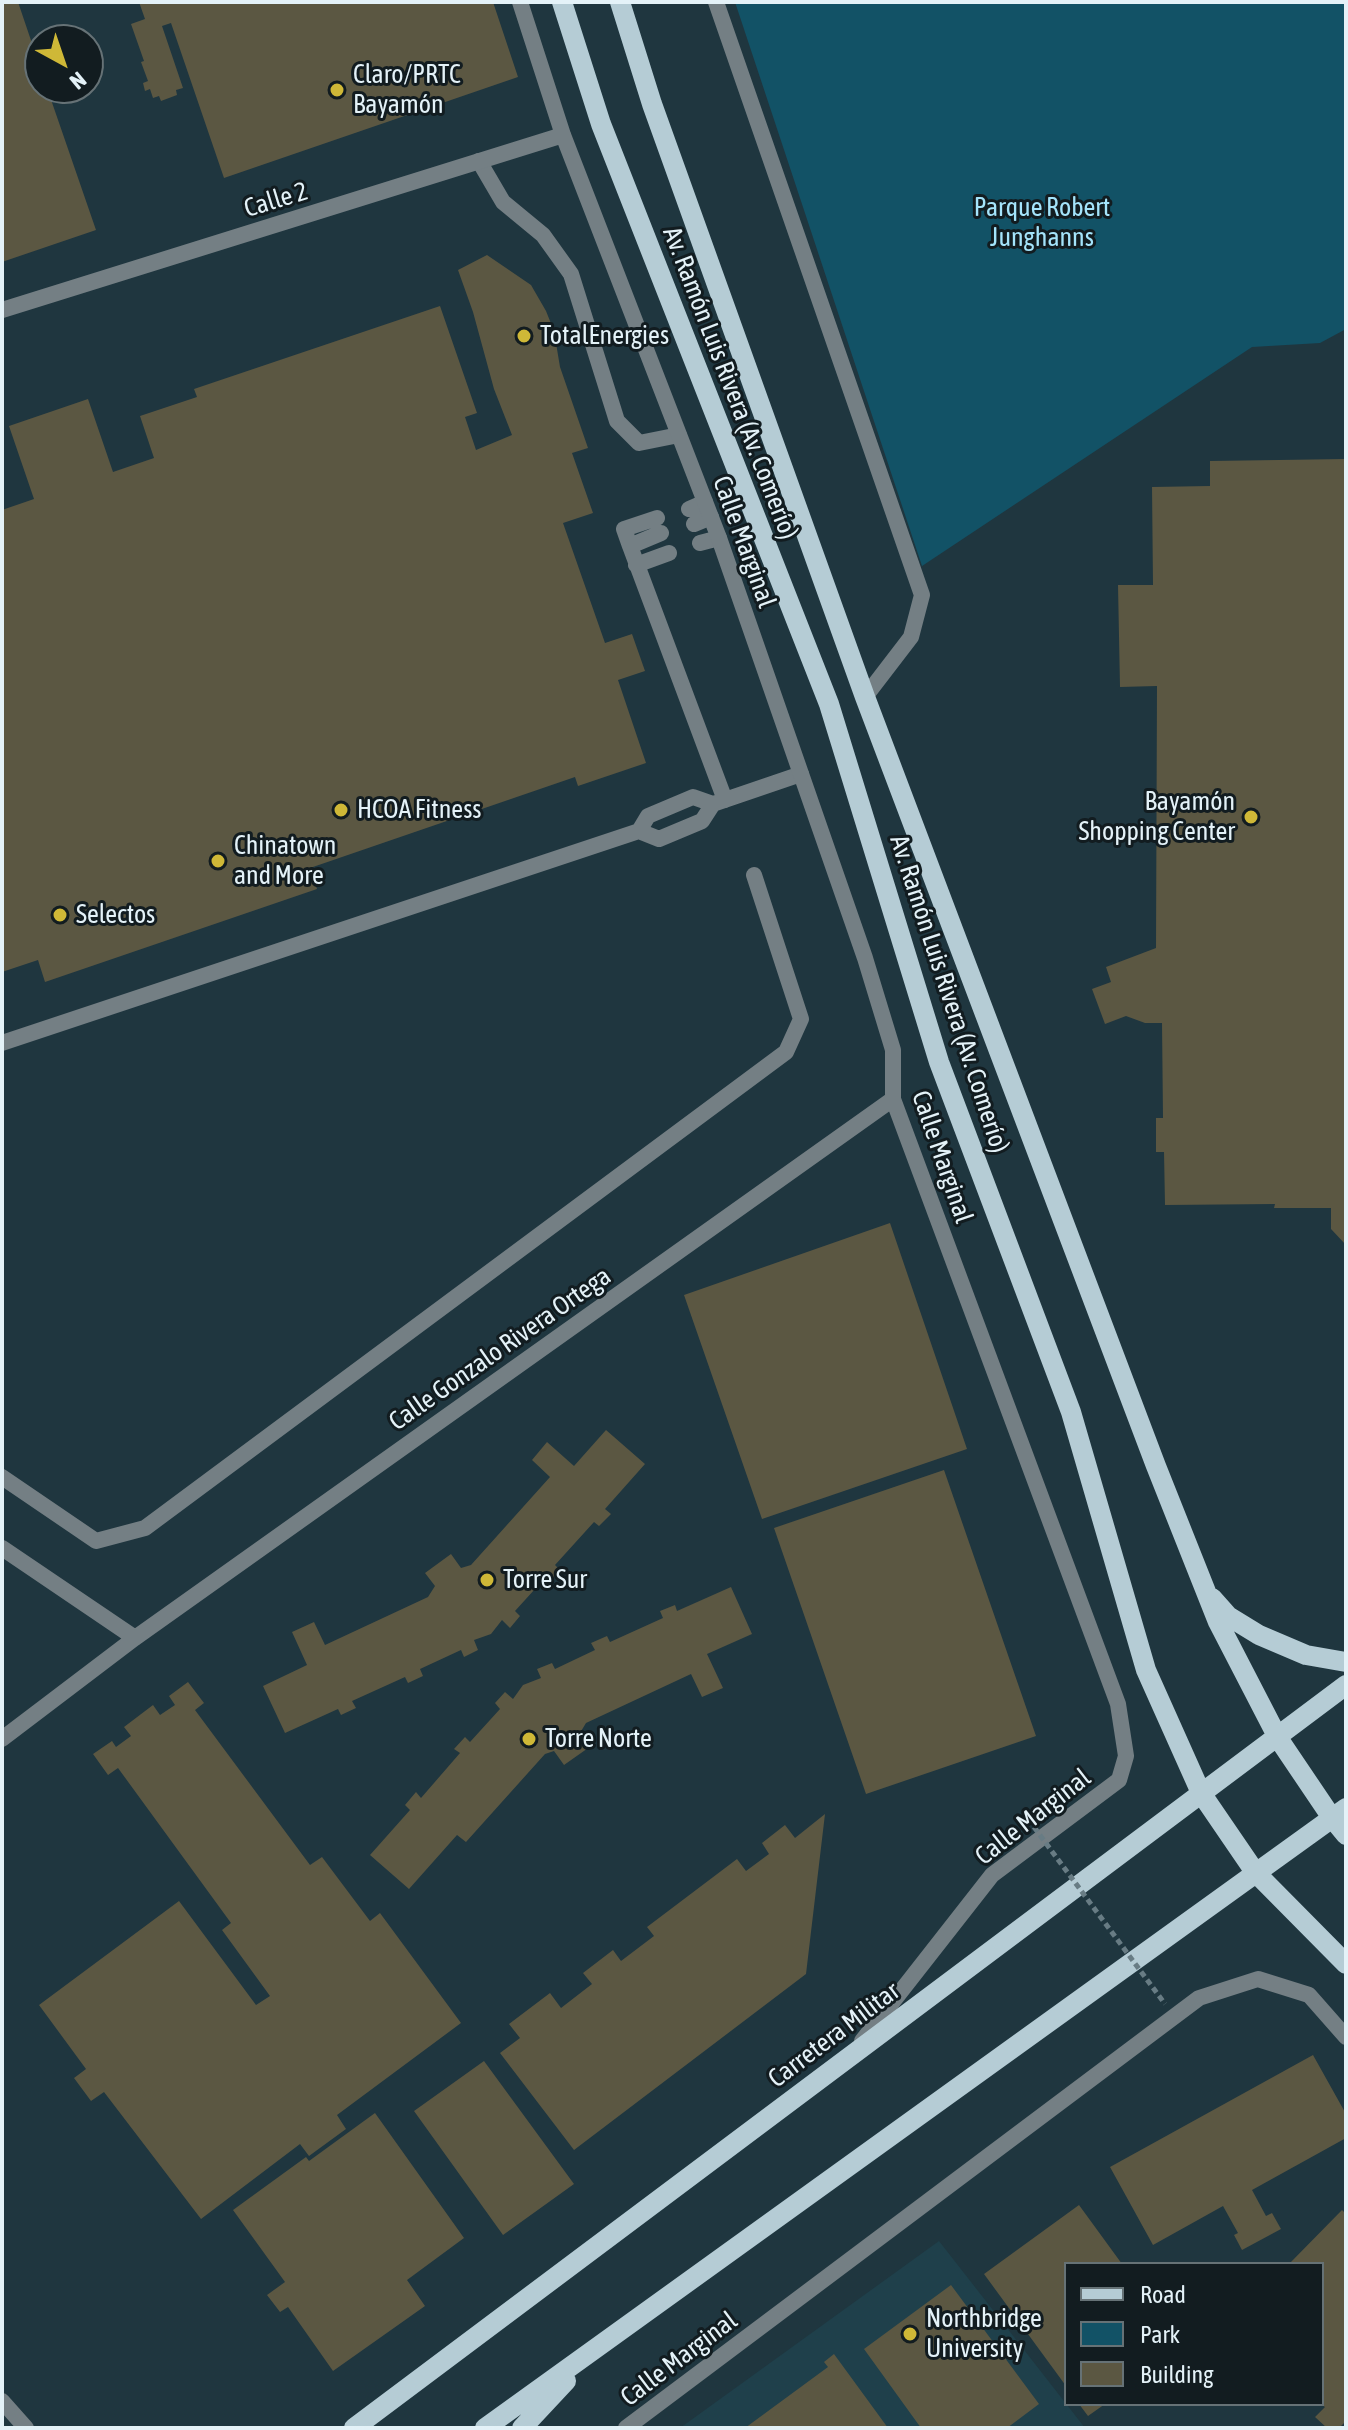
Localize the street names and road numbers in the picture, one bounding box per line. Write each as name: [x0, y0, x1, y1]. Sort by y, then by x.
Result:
street label: Calle 2: [240, 176, 312, 224]
street label: Av. Ramón Luis Rivera (Av. Comerío): [656, 222, 804, 544]
street label: Calle Marginal: [706, 472, 782, 612]
street label: Av. Ramón Luis Rivera (Av. Comerío): [883, 831, 1015, 1157]
street label: Calle Marginal: [905, 1087, 979, 1227]
street label: Calle Gonzalo Rivera Ortega: [383, 1261, 617, 1437]
street label: Calle Marginal: [969, 1762, 1097, 1872]
street label: Carretera Militar: [762, 1976, 906, 2094]
street label: Calle Marginal: [615, 2305, 743, 2413]

